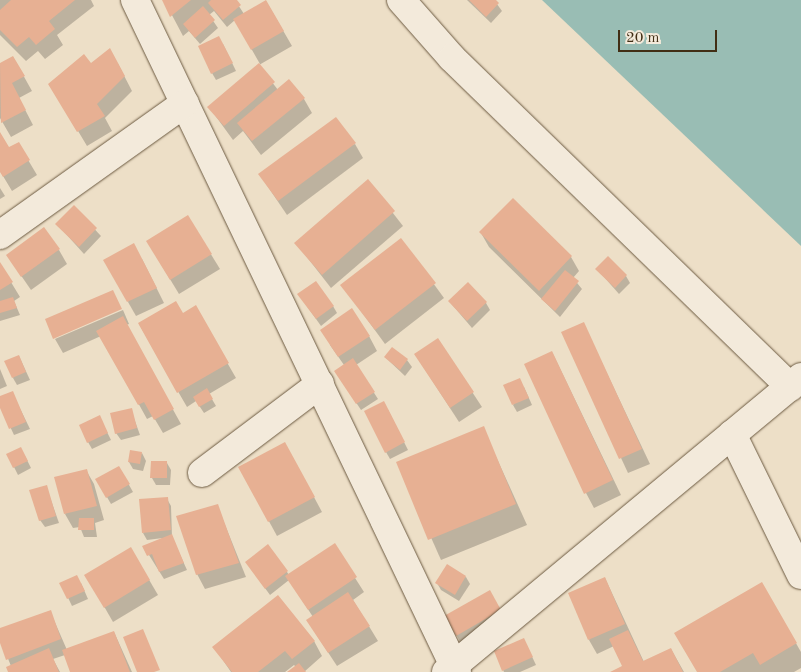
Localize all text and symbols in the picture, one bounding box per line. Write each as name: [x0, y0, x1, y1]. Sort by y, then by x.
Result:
scale bar: [621, 20, 720, 52]
text: 20 m: [626, 31, 660, 46]

